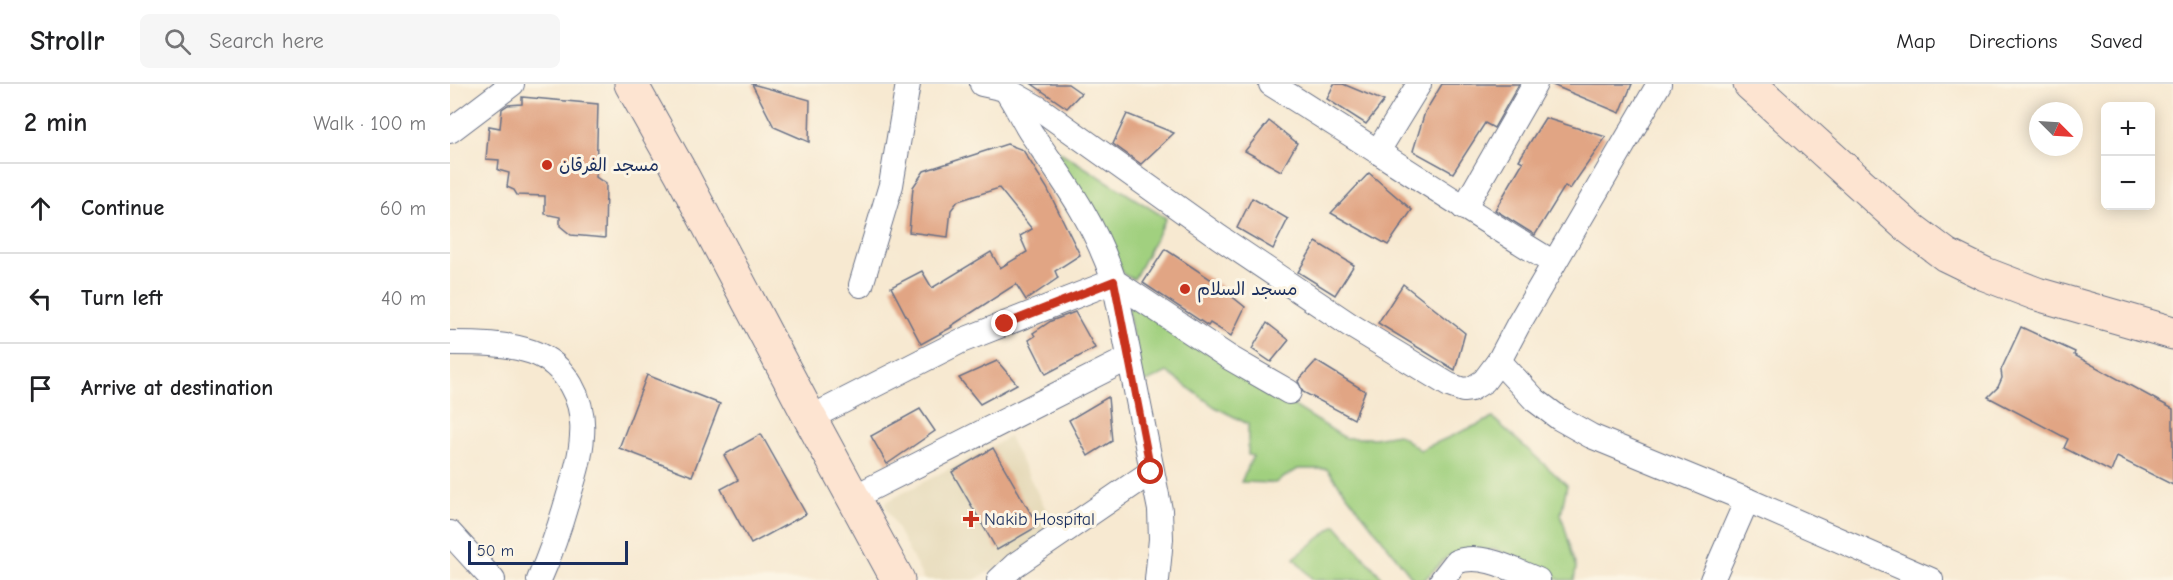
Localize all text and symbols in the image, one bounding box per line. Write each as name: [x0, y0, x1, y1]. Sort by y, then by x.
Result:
search box: [140, 14, 560, 68]
text: Strollr: [30, 25, 104, 57]
icon: search: [161, 25, 194, 58]
text: Search here: [209, 28, 324, 54]
text: Map: [1896, 29, 1936, 53]
text: Directions: [1969, 29, 2058, 53]
text: Saved: [2091, 29, 2143, 53]
north arrow: [2029, 102, 2083, 156]
map controls: [2101, 102, 2155, 210]
button: +: [2101, 102, 2155, 156]
text: 2 min: [24, 108, 87, 138]
text: Walk · 100 m: [313, 112, 426, 135]
place label: مسجد الفرقان: [559, 155, 659, 176]
button: −: [2101, 156, 2155, 210]
marker: مسجد الفرقان: [540, 158, 554, 172]
icon: ahead: [24, 192, 57, 225]
text: Continue: [81, 195, 164, 221]
text: 60 m: [380, 197, 426, 220]
place label: مسجد السلام: [1197, 279, 1297, 303]
icon: left: [24, 282, 57, 315]
marker: مسجد السلام: [1178, 282, 1192, 296]
text: Turn left: [81, 285, 163, 311]
text: 40 m: [381, 287, 426, 310]
route end: [991, 310, 1017, 336]
icon: arrive: [24, 372, 57, 405]
text: Arrive at destination: [81, 375, 273, 401]
route start: [1137, 458, 1163, 484]
place label: Nakib Hospital: [984, 509, 1095, 530]
marker: Nakib Hospital: [962, 510, 980, 528]
scale bar: [468, 538, 628, 566]
text: 50 m: [477, 542, 514, 560]

